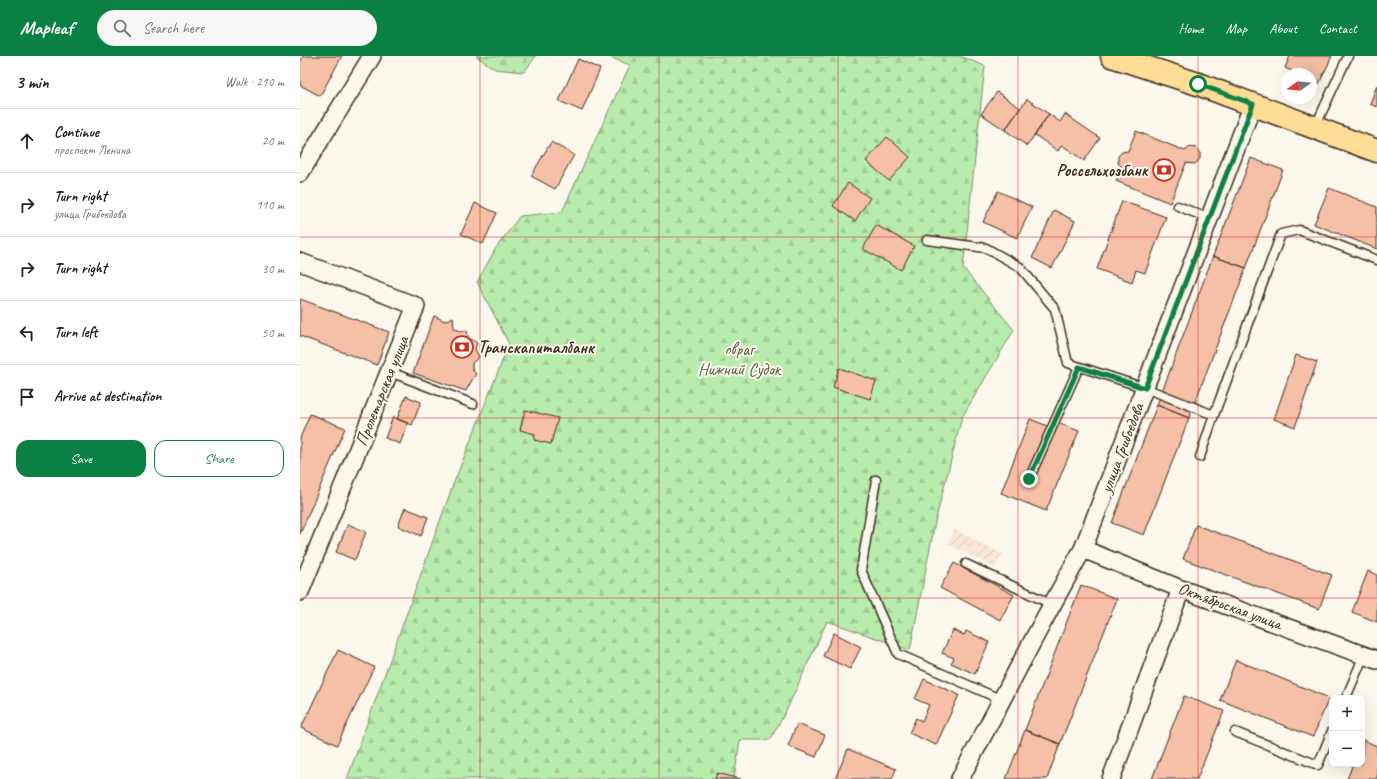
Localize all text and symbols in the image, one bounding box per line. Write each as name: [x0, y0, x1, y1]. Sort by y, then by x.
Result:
search box: [97, 10, 377, 46]
text: Mapleaf: [20, 16, 73, 40]
icon: search: [111, 17, 133, 39]
text: Search here: [143, 19, 204, 38]
text: Home: [1178, 20, 1204, 37]
text: Map: [1226, 20, 1247, 37]
text: About: [1269, 20, 1297, 37]
text: Contact: [1319, 20, 1357, 37]
north arrow: [1281, 68, 1317, 104]
text: 3 min: [16, 72, 49, 93]
text: Walk · 210 m: [225, 74, 284, 90]
route start: [1189, 75, 1207, 93]
text: Continue: [54, 123, 99, 142]
icon: ahead: [16, 130, 38, 152]
text: 20 m: [262, 133, 284, 149]
text: проспект Ленина: [54, 142, 130, 158]
bank icon: Россельхозбанк: [1151, 157, 1177, 183]
place label: Россельхозбанк: [1057, 160, 1149, 181]
text: Turn right: [54, 187, 107, 206]
icon: right: [16, 194, 38, 216]
text: 110 m: [256, 197, 284, 213]
text: улица Грибоедова: [54, 206, 126, 222]
icon: right: [16, 258, 38, 280]
text: Turn right: [54, 259, 107, 278]
text: 30 m: [262, 261, 284, 277]
icon: left: [16, 322, 38, 344]
text: Turn left: [54, 323, 97, 342]
text: 50 m: [262, 325, 284, 341]
street label: Пролетарская улица: [350, 332, 414, 449]
bank icon: Транскапиталбанк: [449, 334, 475, 360]
place label: Транскапиталбанк: [478, 337, 596, 358]
park label: овраг Нижний Судок: [698, 339, 782, 380]
icon: arrive: [16, 386, 38, 408]
text: Arrive at destination: [54, 387, 161, 406]
street label: улица Грибоедова: [1095, 399, 1149, 497]
button: Save: [16, 440, 146, 477]
button: Share: [154, 440, 284, 477]
route end: [1020, 470, 1038, 488]
street label: Октябрьская улица: [1175, 578, 1287, 635]
map controls: [1329, 695, 1365, 767]
button: +: [1329, 695, 1365, 731]
button: −: [1329, 731, 1365, 767]

